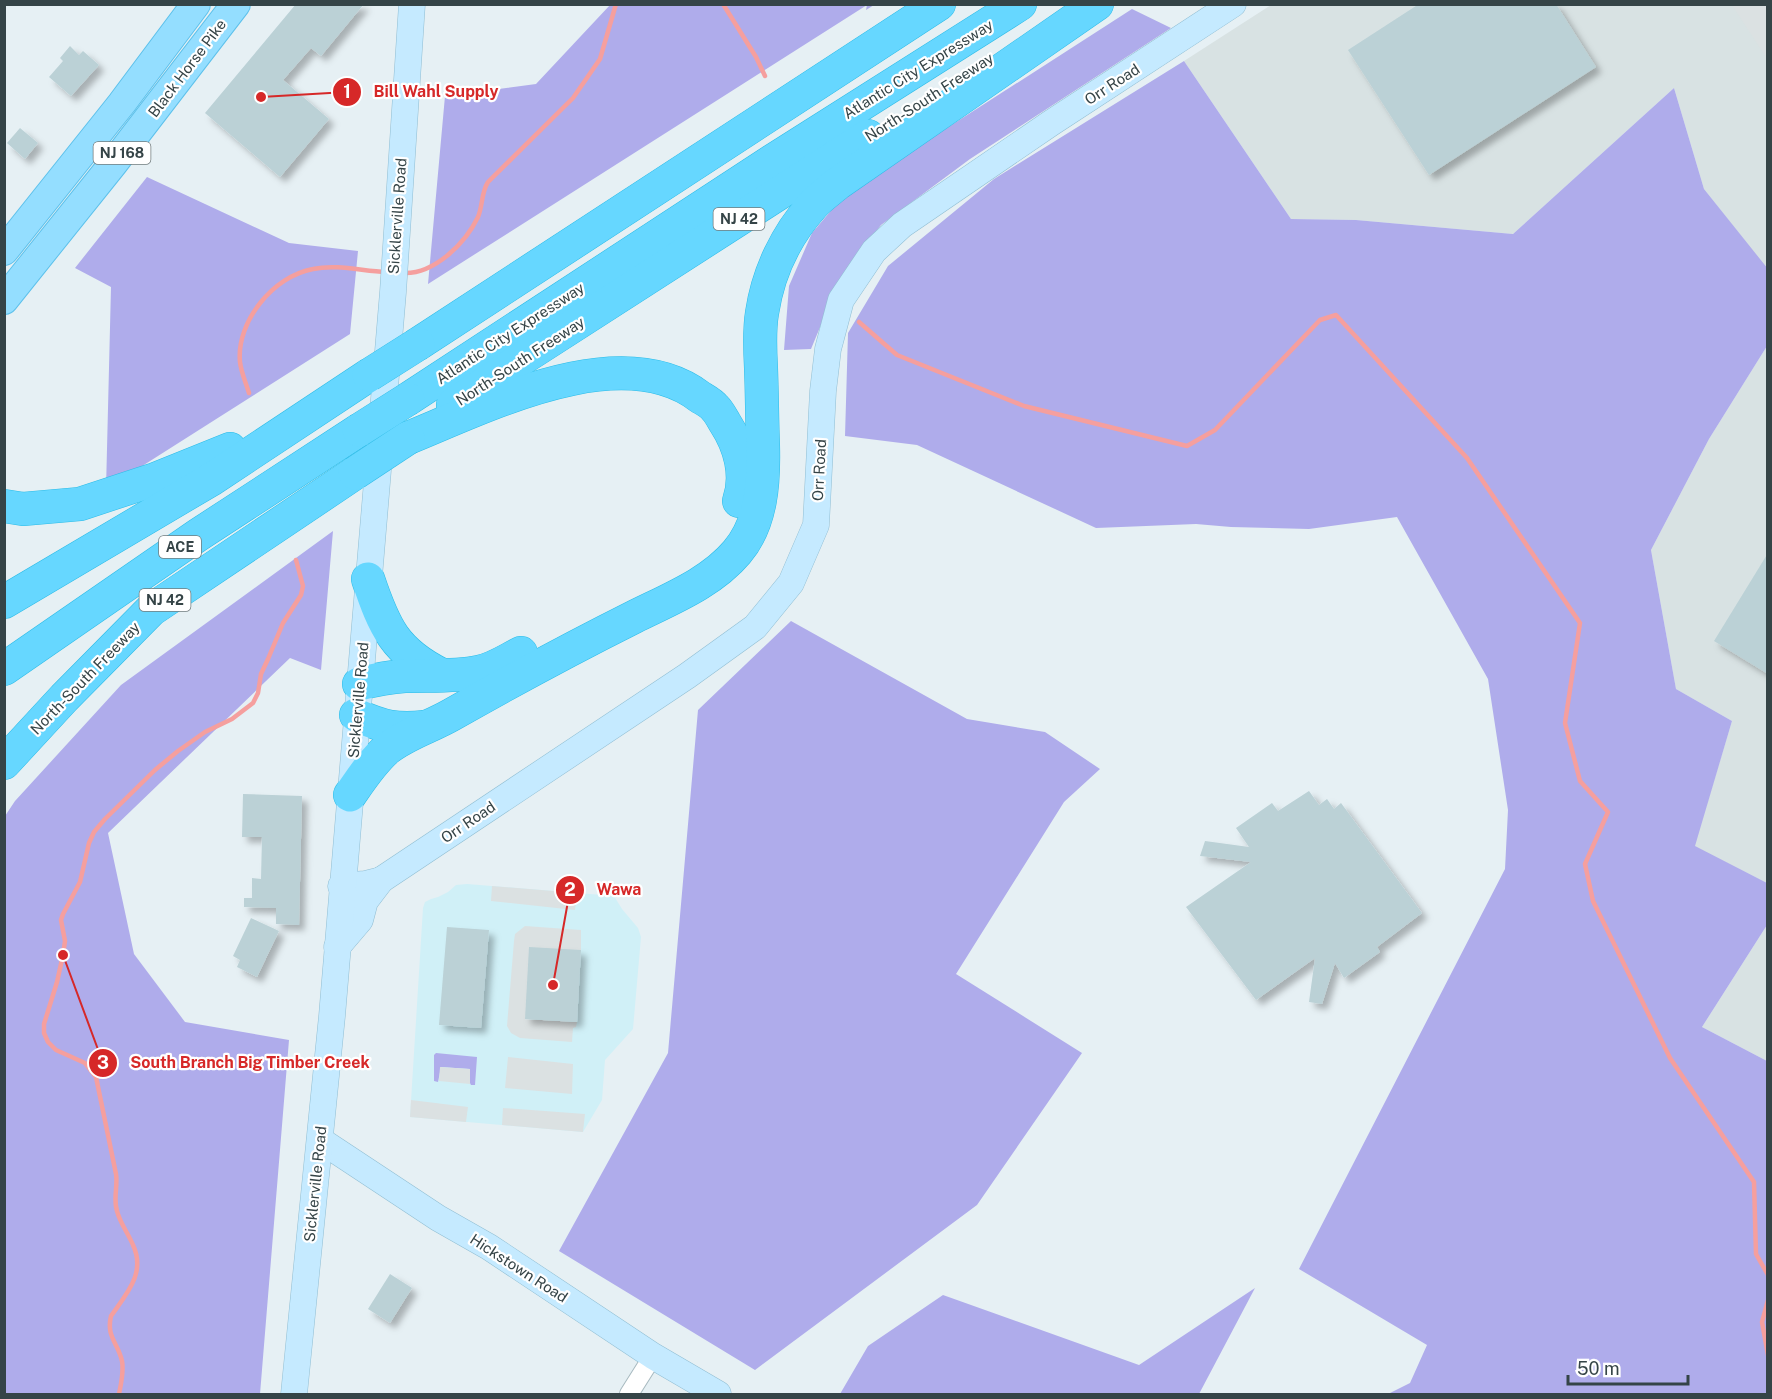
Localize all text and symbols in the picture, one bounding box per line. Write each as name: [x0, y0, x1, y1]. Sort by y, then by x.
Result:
street label: Black Horse Pike: [145, 16, 229, 120]
street label: Atlantic City Expressway: [840, 16, 996, 122]
street label: North-South Freeway: [862, 49, 996, 145]
street label: Orr Road: [1081, 60, 1143, 108]
callout: Bill Wahl Supply: [332, 75, 511, 109]
text: 1: [343, 81, 351, 102]
text: Bill Wahl Supply: [374, 82, 498, 101]
road number: NJ 168: [94, 142, 150, 164]
street label: Sicklerville Road: [384, 157, 410, 275]
road number: NJ 42: [714, 208, 764, 230]
street label: Atlantic City Expressway: [433, 279, 587, 387]
street label: North-South Freeway: [453, 313, 587, 409]
street label: Orr Road: [809, 439, 829, 501]
road number: ACE: [159, 536, 201, 558]
road number: NJ 42: [140, 589, 190, 611]
street label: North-South Freeway: [27, 618, 143, 738]
street label: Sicklerville Road: [344, 641, 372, 759]
street label: Orr Road: [438, 798, 498, 846]
callout: Wawa: [555, 873, 654, 907]
text: 2: [564, 879, 576, 900]
text: Wawa: [597, 880, 641, 899]
callout: South Branch Big Timber Creek: [88, 1046, 382, 1080]
text: 3: [97, 1052, 109, 1073]
text: South Branch Big Timber Creek: [130, 1053, 370, 1072]
street label: Sicklerville Road: [300, 1125, 330, 1243]
street label: Hickstown Road: [467, 1230, 571, 1306]
scale bar: [1568, 1348, 1688, 1386]
text: 50 m: [1577, 1358, 1620, 1379]

